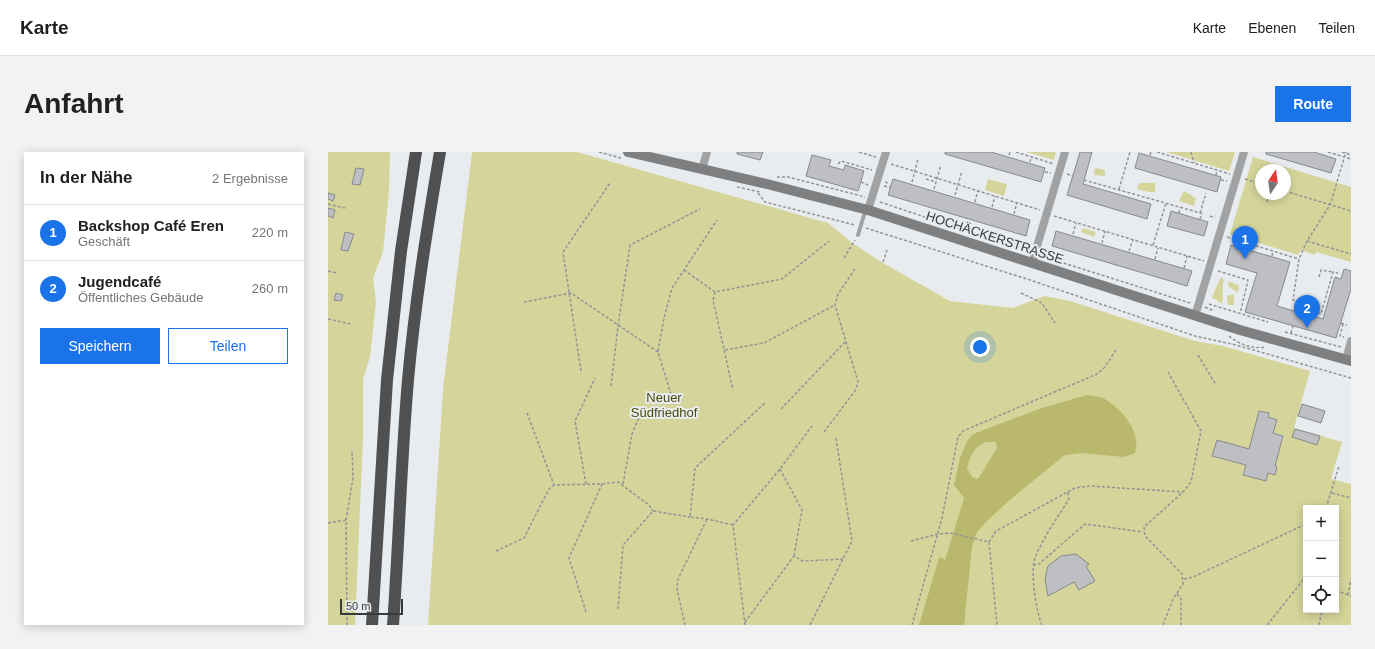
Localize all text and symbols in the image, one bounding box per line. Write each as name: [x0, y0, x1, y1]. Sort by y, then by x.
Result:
text: Karte: [20, 17, 69, 38]
text: Karte: [1193, 20, 1226, 36]
text: Ebenen: [1248, 20, 1296, 36]
text: Teilen: [1318, 20, 1355, 36]
button: Route: [1275, 86, 1351, 122]
text: Anfahrt: [24, 88, 124, 119]
north arrow: [1255, 164, 1291, 200]
text: In der Nähe: [40, 168, 133, 187]
text: 2 Ergebnisse: [212, 171, 288, 186]
street label: HOCHÄCKERSTRASSE: [924, 208, 1066, 267]
text: Backshop Café Eren: [78, 217, 224, 234]
text: 1: [49, 225, 57, 240]
text: 220 m: [252, 225, 288, 240]
pin: 1: [1232, 226, 1258, 259]
text: Geschäft: [78, 234, 130, 249]
text: Jugendcafé: [78, 273, 161, 290]
text: 2: [49, 281, 57, 296]
text: 260 m: [252, 281, 288, 296]
text: Öffentliches Gebäude: [78, 290, 204, 305]
pin: 2: [1294, 295, 1320, 328]
button: Speichern: [40, 328, 160, 364]
button: Teilen: [168, 328, 288, 364]
your location: [970, 337, 990, 357]
park label: Neuer Südfriedhof: [631, 390, 698, 420]
map controls: [1303, 505, 1339, 613]
button: +: [1303, 505, 1339, 541]
button: −: [1303, 541, 1339, 577]
button: locate: [1303, 577, 1339, 613]
scale bar: [340, 597, 403, 616]
text: 50 m: [346, 600, 370, 612]

